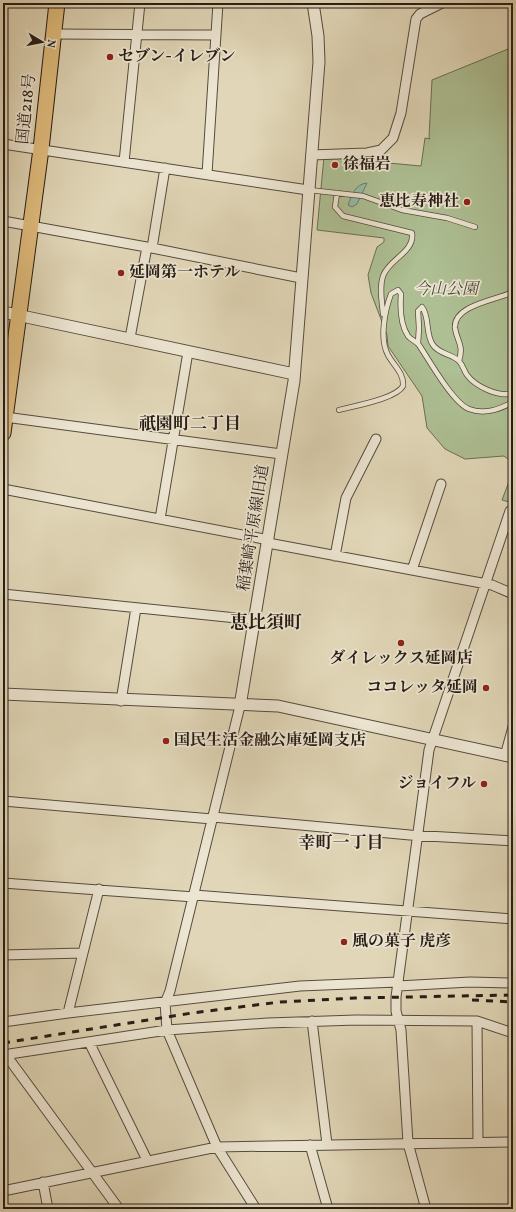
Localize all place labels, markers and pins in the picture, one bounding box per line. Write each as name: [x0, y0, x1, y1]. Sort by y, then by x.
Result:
place label: セブン-イレブン: [118, 46, 235, 68]
marker: セブン-イレブン: [105, 52, 115, 62]
place label: 徐福岩: [343, 154, 391, 176]
marker: 徐福岩: [330, 160, 340, 170]
place label: 恵比寿神社: [379, 191, 459, 213]
marker: 恵比寿神社: [462, 197, 472, 207]
place label: 延岡第一ホテル: [129, 262, 240, 284]
marker: 延岡第一ホテル: [116, 268, 126, 278]
marker: ダイレックス延岡店: [396, 638, 406, 648]
place label: ダイレックス延岡店: [329, 648, 473, 670]
place label: ココレッタ延岡: [366, 677, 478, 699]
marker: ココレッタ延岡: [481, 683, 491, 693]
place label: 国民生活金融公庫延岡支店: [174, 730, 366, 752]
marker: 国民生活金融公庫延岡支店: [161, 736, 171, 746]
place label: ジョイフル: [397, 773, 476, 795]
marker: ジョイフル: [479, 779, 489, 789]
place label: 風の菓子 虎彦: [352, 931, 451, 953]
marker: 風の菓子 虎彦: [339, 937, 349, 947]

